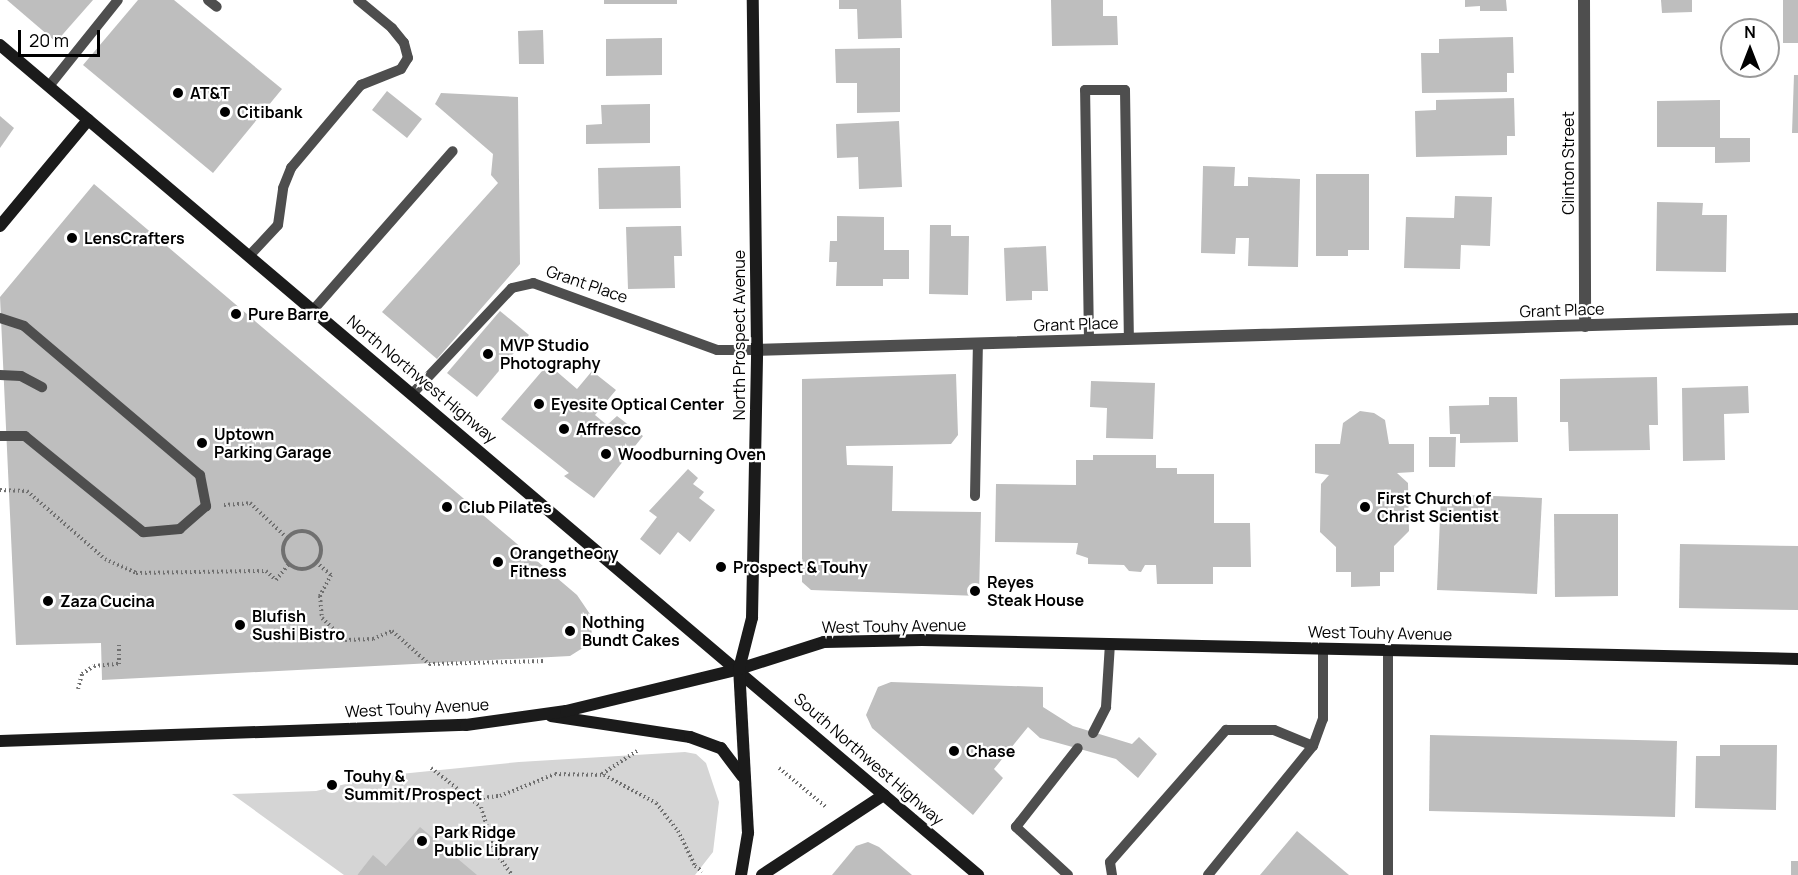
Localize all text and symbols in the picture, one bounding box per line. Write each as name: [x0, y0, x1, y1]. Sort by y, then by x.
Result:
scale bar: [21, 18, 104, 56]
north arrow: [1720, 18, 1780, 78]
text: N: [1744, 21, 1756, 43]
text: 20 m: [29, 28, 69, 52]
place label: AT&T: [190, 83, 230, 103]
marker: AT&T: [171, 86, 185, 100]
place label: Citibank: [237, 102, 302, 122]
marker: Citibank: [218, 105, 232, 119]
street label: Clinton Street: [1558, 111, 1578, 215]
place label: LensCrafters: [84, 228, 185, 248]
marker: LensCrafters: [65, 231, 79, 245]
street label: North Prospect Avenue: [729, 250, 749, 420]
street label: Grant Place: [544, 261, 630, 307]
street label: Grant Place: [1519, 299, 1605, 321]
place label: Pure Barre: [248, 304, 329, 324]
marker: Pure Barre: [229, 307, 243, 321]
street label: North Northwest Highway: [343, 311, 501, 447]
street label: Grant Place: [1033, 313, 1119, 335]
place label: MVP Studio Photography: [500, 335, 601, 373]
marker: MVP Studio Photography: [481, 347, 495, 361]
place label: Eyesite Optical Center: [551, 394, 724, 414]
marker: Eyesite Optical Center: [532, 397, 546, 411]
place label: Affresco: [576, 419, 641, 439]
marker: Affresco: [557, 422, 571, 436]
place label: Uptown Parking Garage: [214, 424, 332, 462]
marker: Uptown Parking Garage: [195, 436, 209, 450]
place label: Woodburning Oven: [618, 444, 766, 464]
marker: Woodburning Oven: [599, 447, 613, 461]
place label: First Church of Christ Scientist: [1377, 488, 1499, 526]
place label: Club Pilates: [459, 497, 552, 517]
marker: Club Pilates: [440, 500, 454, 514]
marker: First Church of Christ Scientist: [1358, 500, 1372, 514]
place label: Orangetheory Fitness: [510, 543, 618, 581]
marker: Orangetheory Fitness: [491, 555, 505, 569]
place label: Prospect & Touhy: [733, 557, 868, 577]
marker: Prospect & Touhy: [714, 560, 728, 574]
place label: Reyes Steak House: [987, 572, 1084, 610]
marker: Reyes Steak House: [968, 584, 982, 598]
place label: Zaza Cucina: [60, 591, 155, 611]
marker: Zaza Cucina: [41, 594, 55, 608]
place label: Blufish Sushi Bistro: [252, 606, 345, 644]
place label: Nothing Bundt Cakes: [582, 612, 680, 650]
street label: West Touhy Avenue: [822, 615, 966, 637]
marker: Blufish Sushi Bistro: [233, 618, 247, 632]
street label: West Touhy Avenue: [1308, 622, 1452, 644]
marker: Nothing Bundt Cakes: [563, 624, 577, 638]
street label: South Northwest Highway: [790, 689, 948, 829]
street label: West Touhy Avenue: [344, 695, 490, 721]
place label: Chase: [966, 741, 1015, 761]
marker: Chase: [947, 744, 961, 758]
place label: Touhy & Summit/Prospect: [344, 766, 482, 804]
marker: Touhy & Summit/Prospect: [325, 778, 339, 792]
place label: Park Ridge Public Library: [434, 822, 539, 860]
marker: Park Ridge Public Library: [415, 834, 429, 848]

